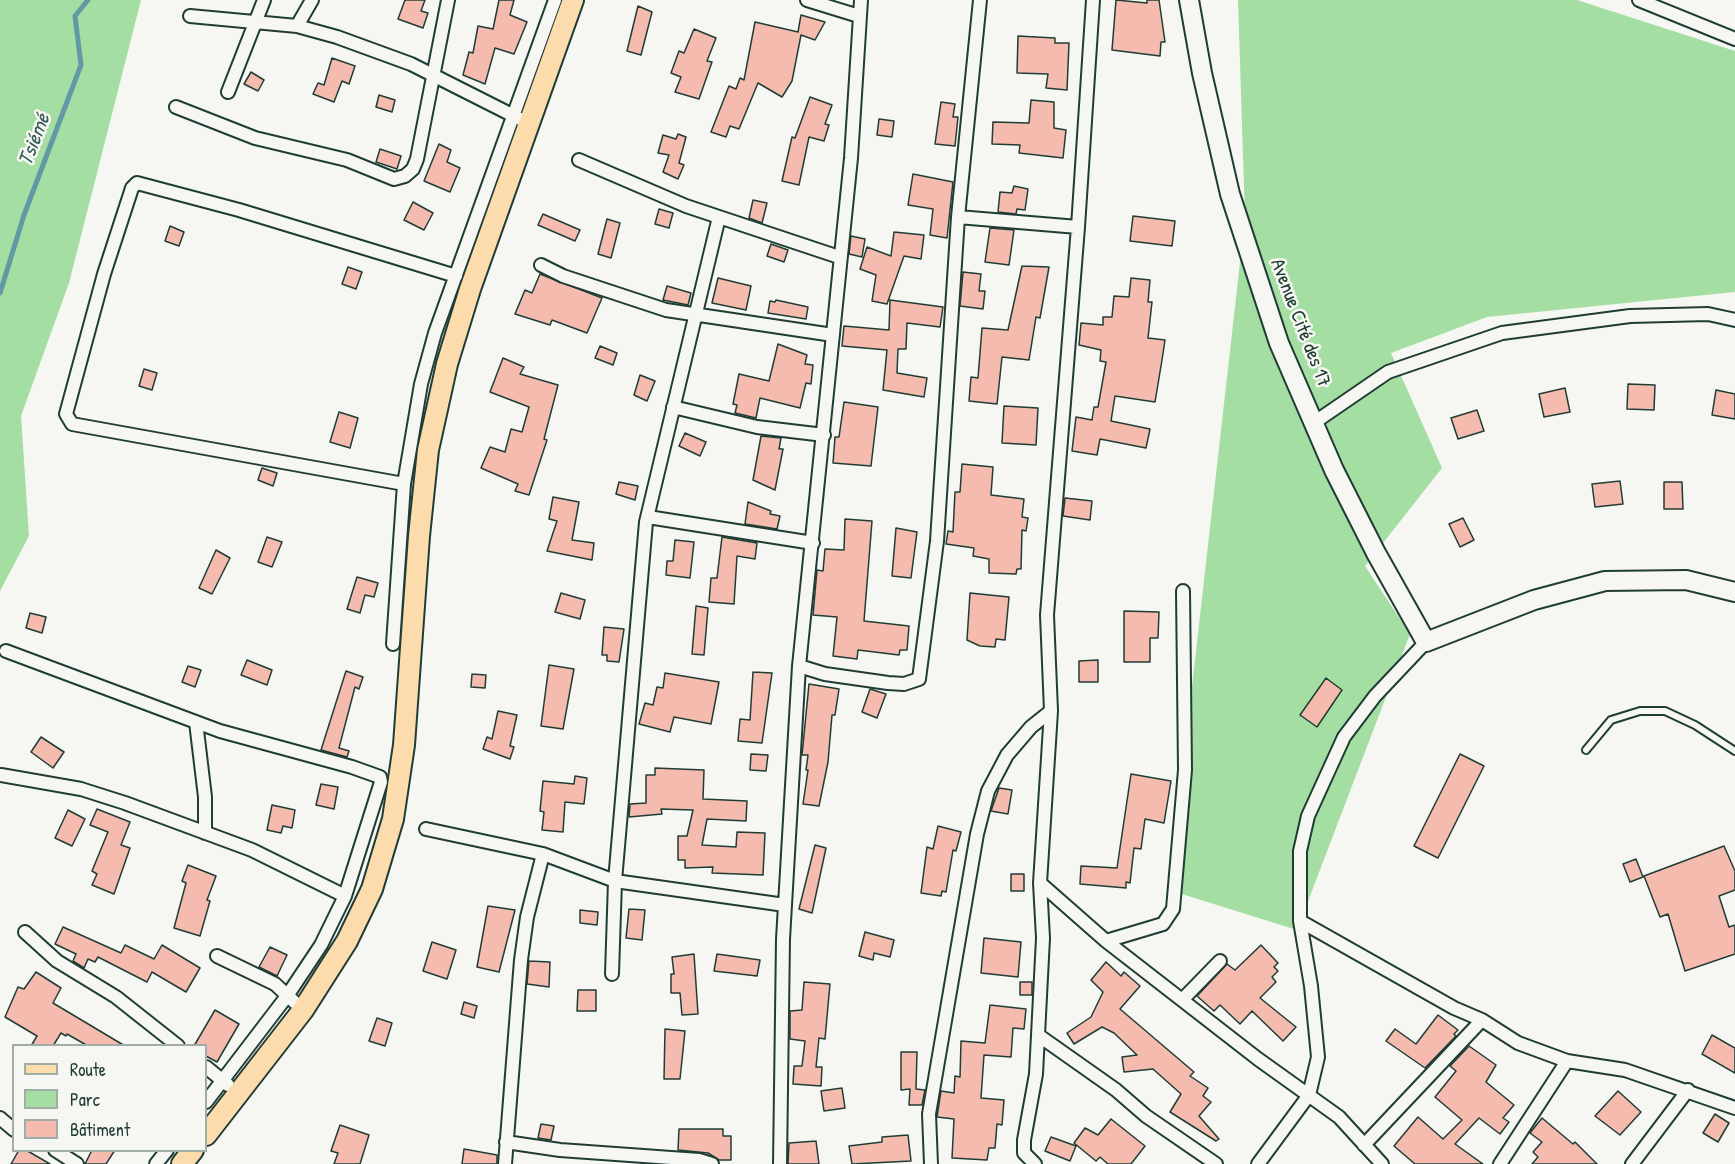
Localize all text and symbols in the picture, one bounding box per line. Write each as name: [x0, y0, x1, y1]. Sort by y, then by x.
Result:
water label: Tsiémé: [14, 110, 56, 170]
street label: Avenue Cité des 17: [1265, 255, 1335, 391]
legend: [12, 1044, 207, 1152]
text: Route: [70, 1057, 106, 1082]
text: Parc: [70, 1087, 100, 1112]
text: Bâtiment: [70, 1117, 130, 1142]

